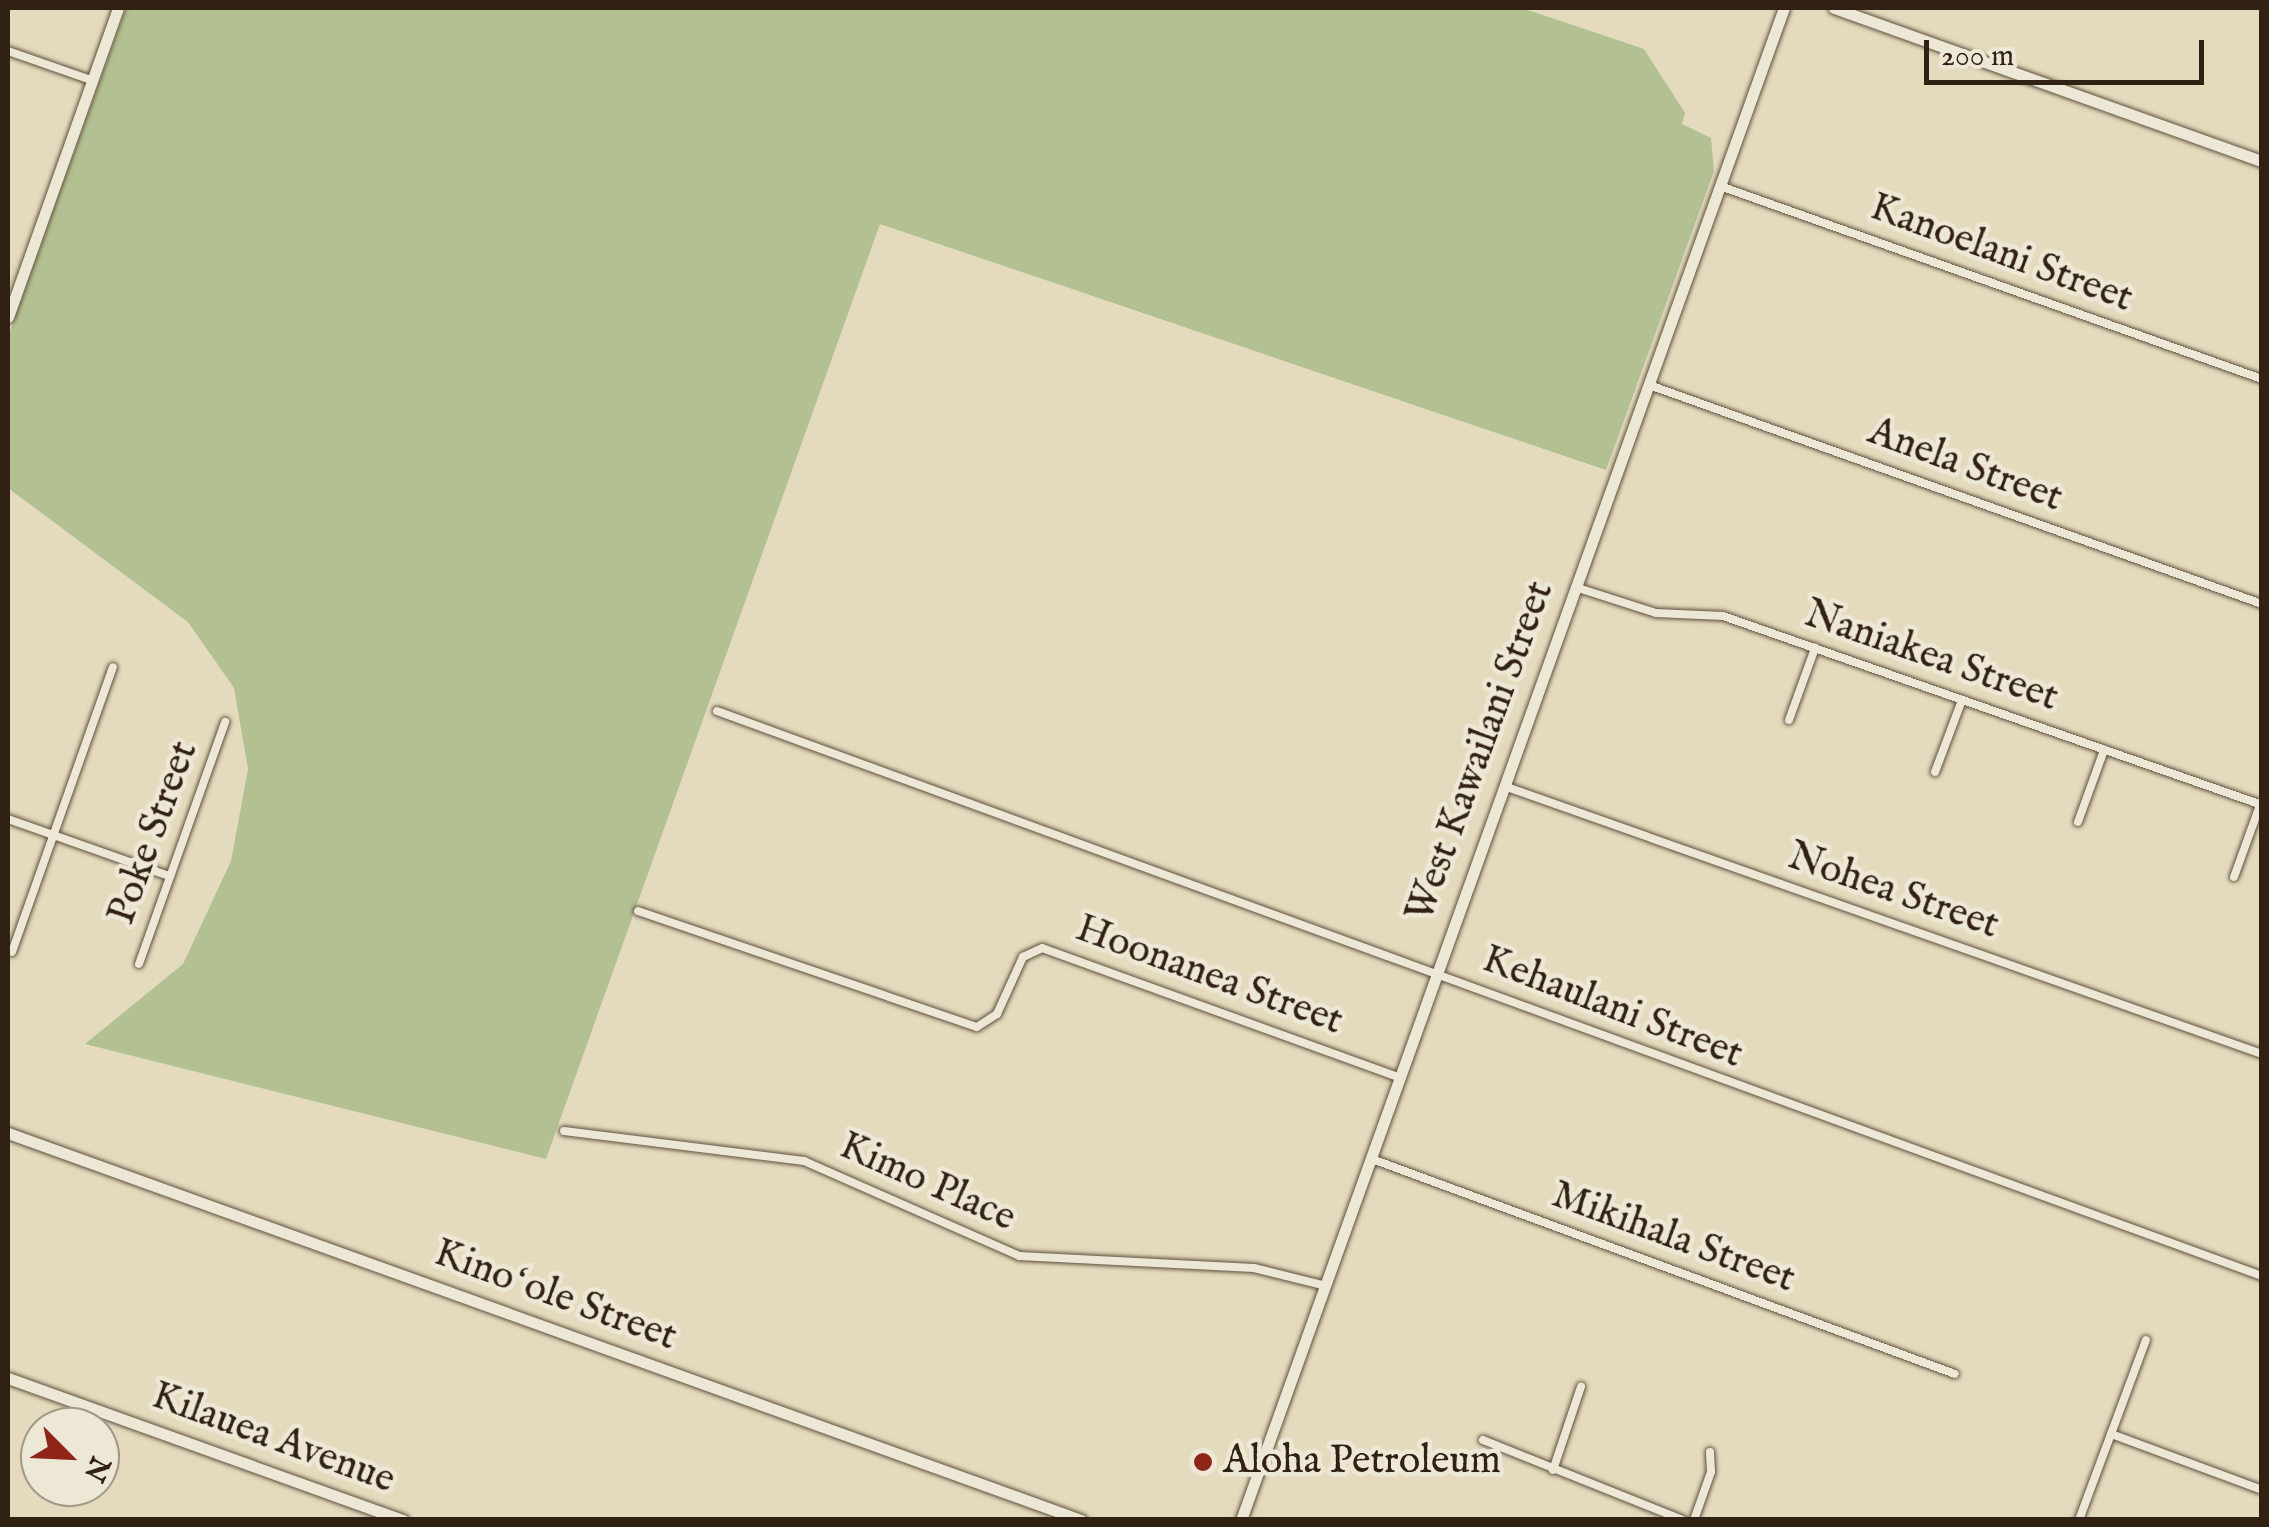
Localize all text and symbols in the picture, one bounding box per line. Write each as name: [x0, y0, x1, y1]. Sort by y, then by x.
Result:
scale bar: [1929, 20, 2209, 82]
text: 200 m: [1941, 38, 2014, 76]
street label: Kanoelani Street: [1863, 184, 2139, 324]
street label: Anela Street: [1861, 409, 2069, 523]
street label: West Kawailani Street: [1397, 575, 1565, 929]
street label: Naniakea Street: [1798, 591, 2064, 723]
street label: Poke Street: [99, 735, 209, 931]
street label: Nohea Street: [1781, 834, 2005, 950]
street label: Hoonanea Street: [1069, 906, 1349, 1046]
street label: Kehaulani Street: [1475, 936, 1749, 1080]
street label: Kimo Place: [832, 1123, 1022, 1243]
street label: Mikihala Street: [1545, 1172, 1801, 1304]
street label: Kinoʻole Street: [427, 1230, 683, 1362]
street label: Kilauea Avenue: [145, 1373, 401, 1505]
north arrow: [20, 1407, 120, 1507]
place label: Aloha Petroleum: [1223, 1438, 1501, 1486]
text: N: [75, 1450, 117, 1487]
marker: Aloha Petroleum: [1192, 1451, 1214, 1473]

